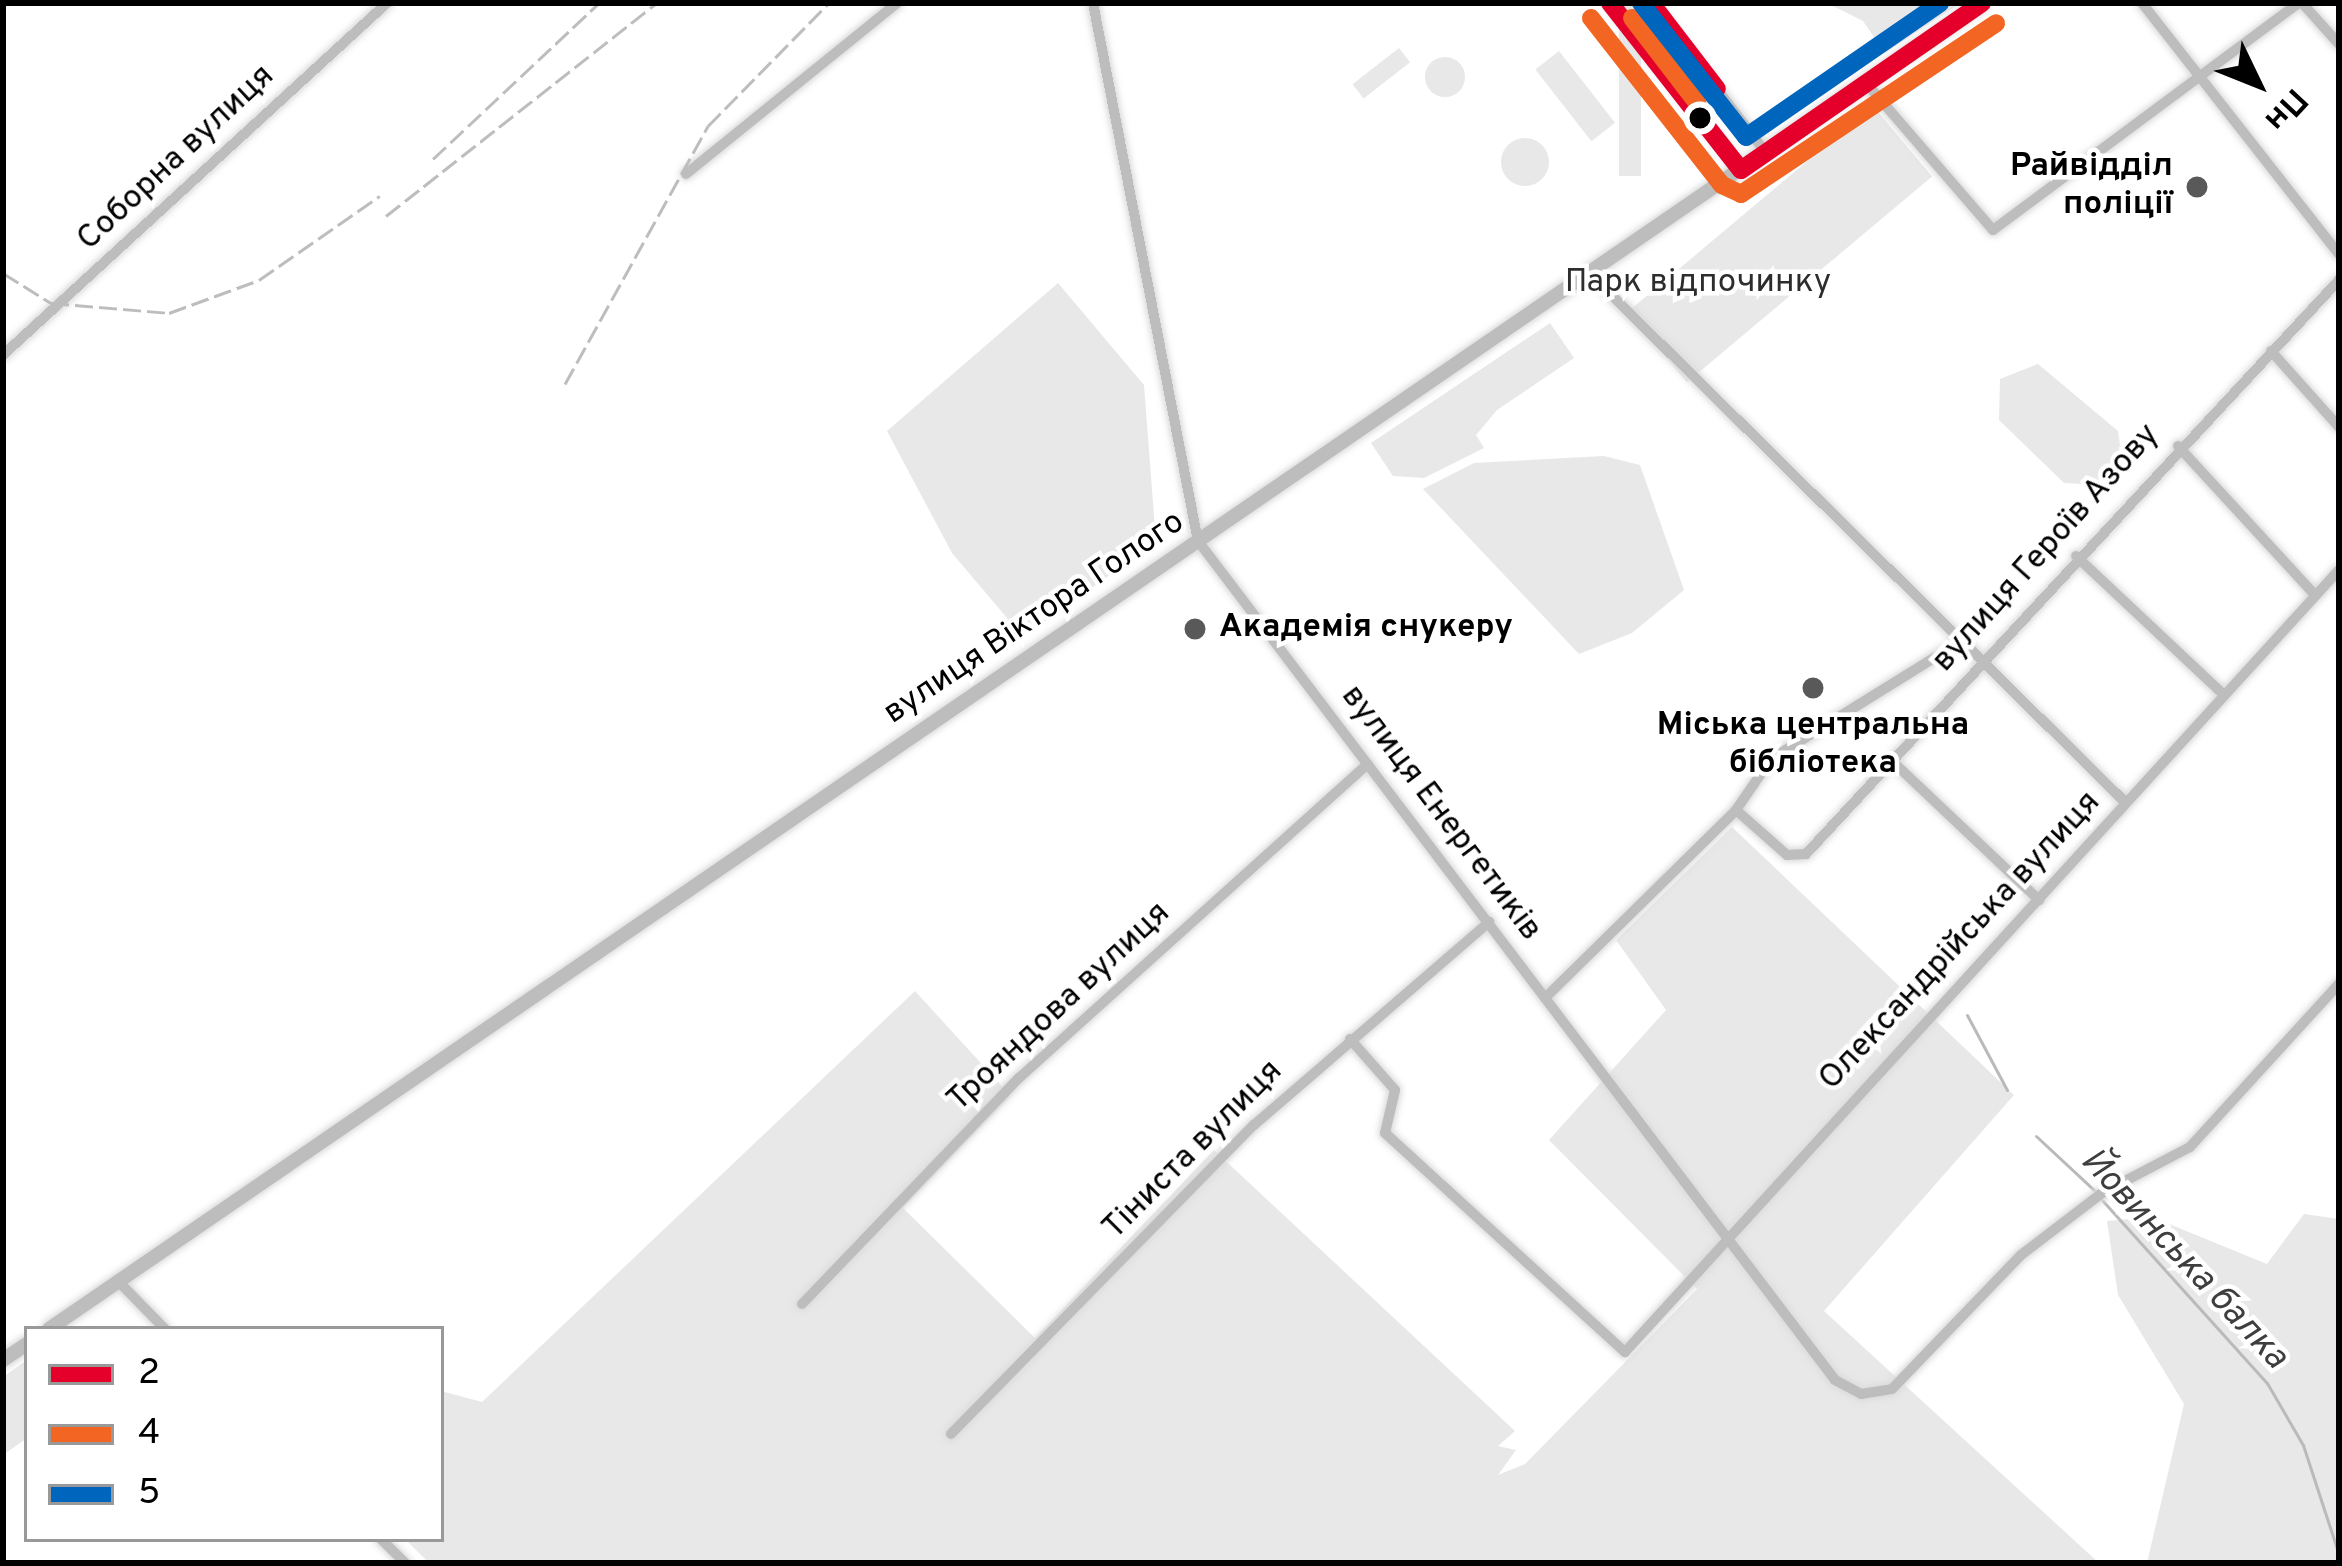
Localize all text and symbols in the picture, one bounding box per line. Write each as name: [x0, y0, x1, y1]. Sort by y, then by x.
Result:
north arrow: [2198, 24, 2318, 144]
street label: Соборна вулиця: [70, 58, 284, 260]
text: Пн: [2254, 78, 2315, 139]
unlabelled marker: [1689, 107, 1711, 129]
place label: Райвідділ поліції: [2010, 148, 2173, 226]
marker: Райвідділ поліції: [2184, 174, 2210, 200]
park label: Парк відпочинку: [1565, 264, 1831, 304]
street label: вулиця Героїв Азову: [1925, 416, 2169, 682]
street label: вулиця Віктора Голого: [877, 504, 1193, 734]
place label: Академія снукеру: [1219, 609, 1513, 649]
marker: Академія снукеру: [1182, 616, 1208, 642]
marker: Міська центральна бібліотека: [1800, 675, 1826, 701]
street label: вулиця Енергетиків: [1331, 678, 1549, 950]
place label: Міська центральна бібліотека: [1657, 707, 1969, 785]
street label: Олександрійська вулиця: [1812, 784, 2110, 1100]
street label: Трояндова вулиця: [941, 895, 1179, 1121]
street label: Тіниста вулиця: [1096, 1053, 1292, 1249]
water label: Йовинська балка: [2070, 1141, 2296, 1379]
legend: [24, 1326, 444, 1542]
text: 2: [138, 1351, 160, 1397]
text: 4: [138, 1411, 160, 1457]
text: 5: [138, 1471, 160, 1517]

